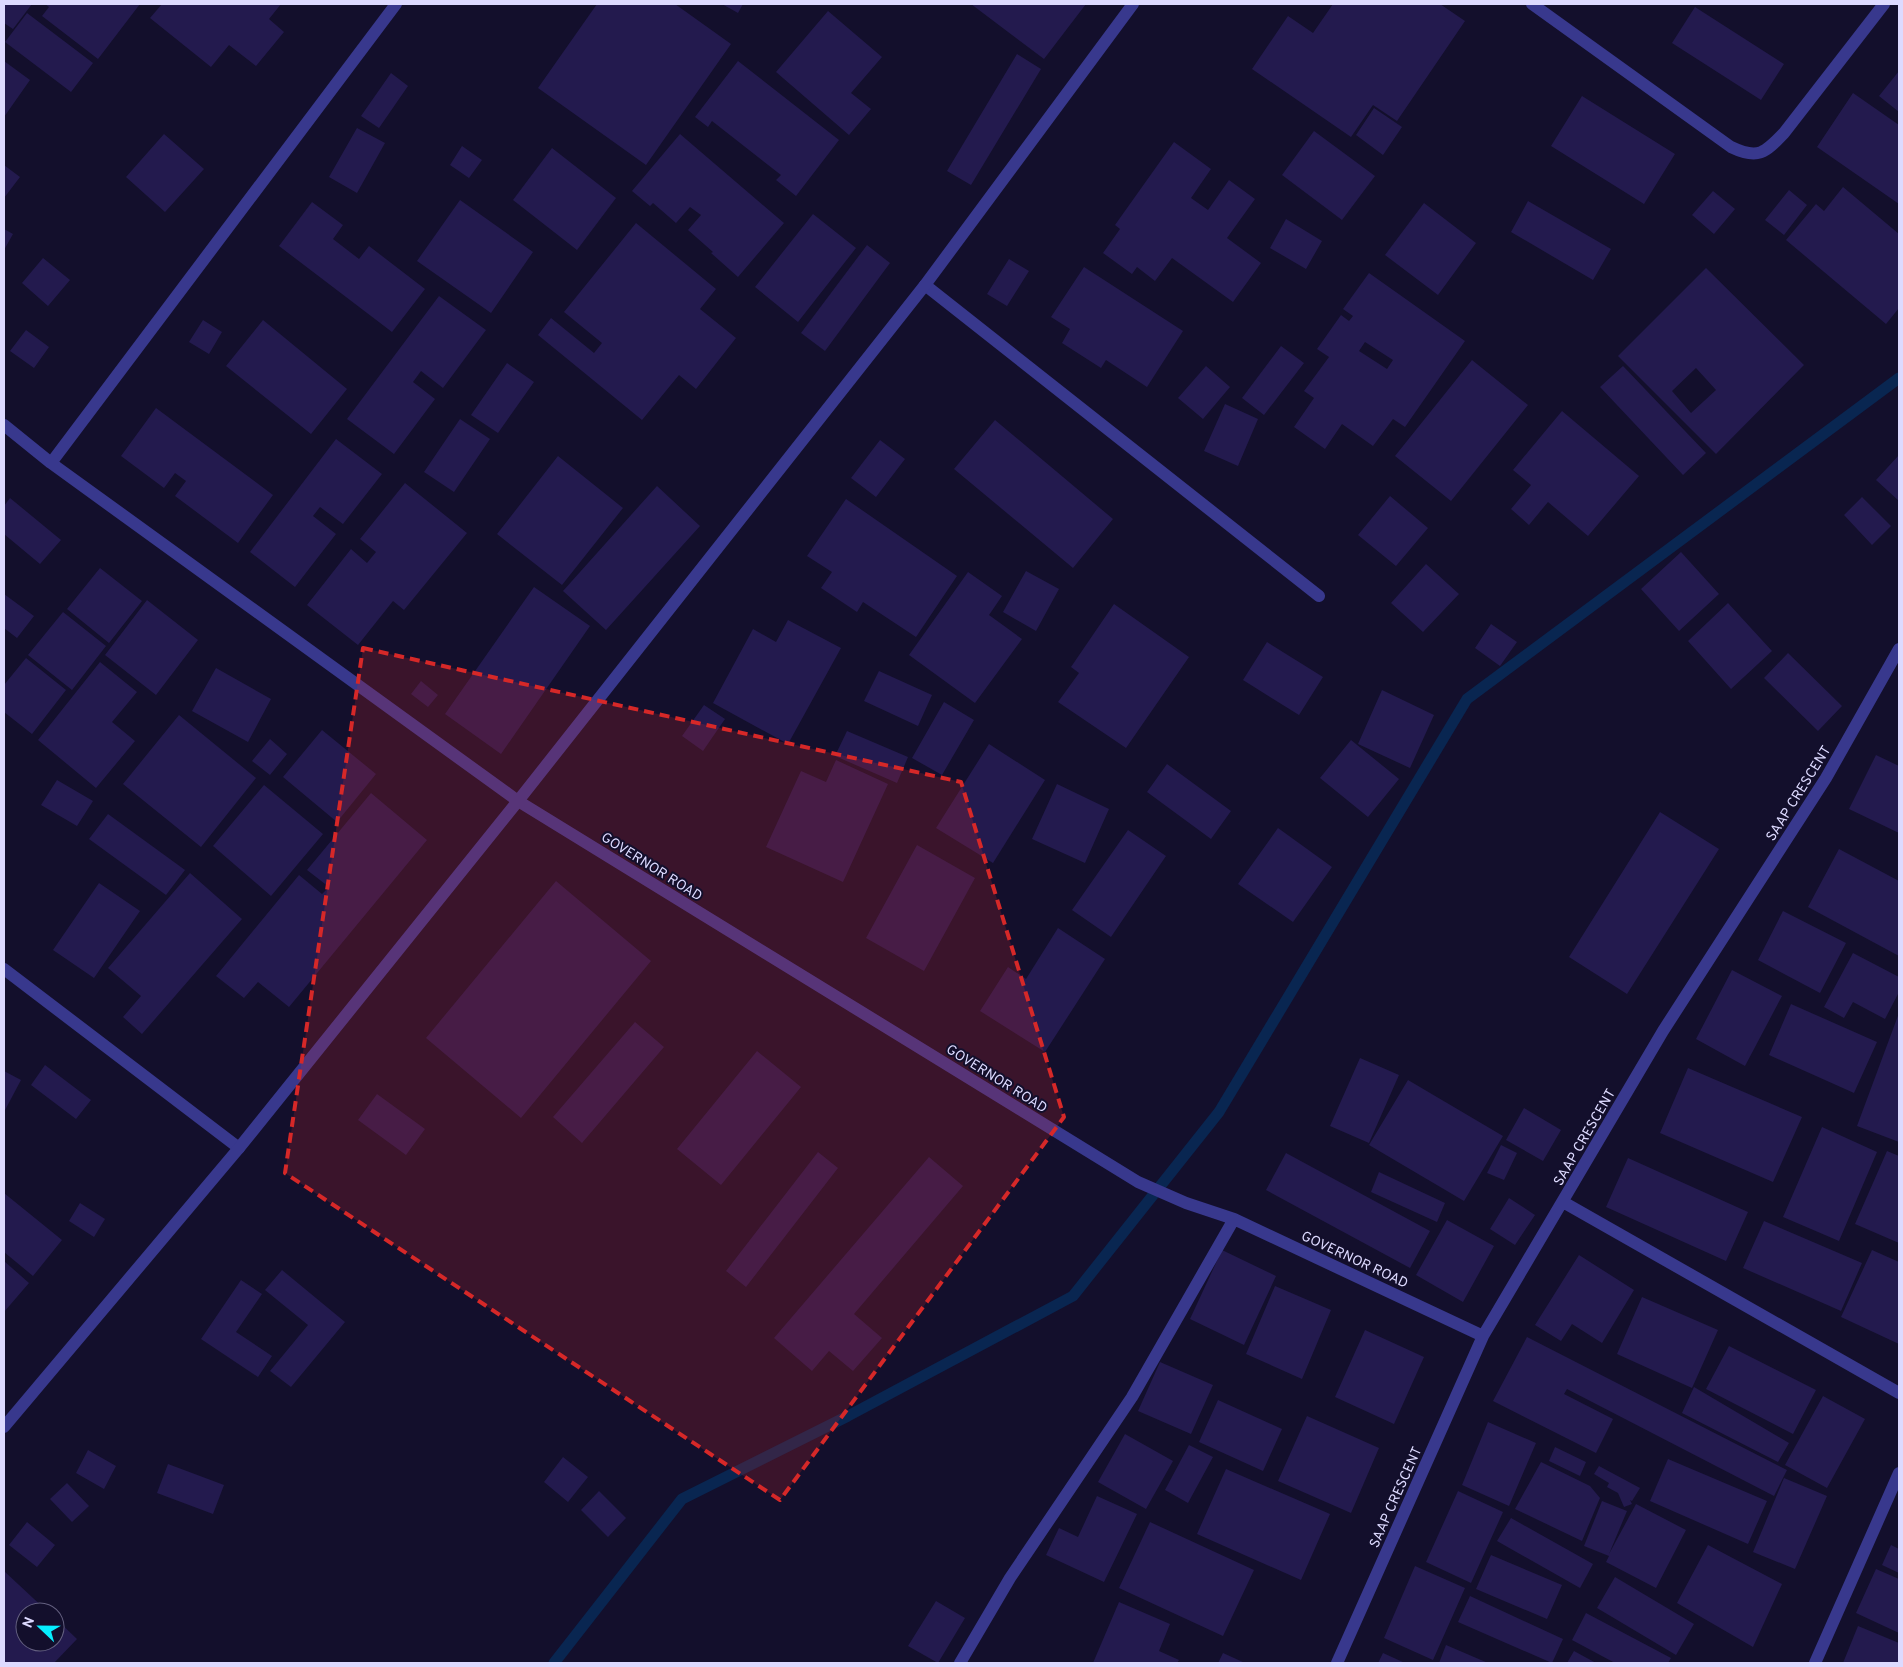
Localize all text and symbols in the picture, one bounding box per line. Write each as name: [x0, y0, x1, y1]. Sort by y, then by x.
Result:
street label: SAAP CRESCENT: [1763, 743, 1835, 845]
street label: GOVERNOR ROAD: [598, 829, 705, 905]
street label: GOVERNOR ROAD: [943, 1041, 1050, 1117]
street label: SAAP CRESCENT: [1551, 1086, 1620, 1189]
street label: GOVERNOR ROAD: [1298, 1228, 1410, 1293]
street label: SAAP CRESCENT: [1366, 1444, 1426, 1551]
north arrow: [15, 1602, 65, 1652]
text: N: [20, 1615, 39, 1631]

